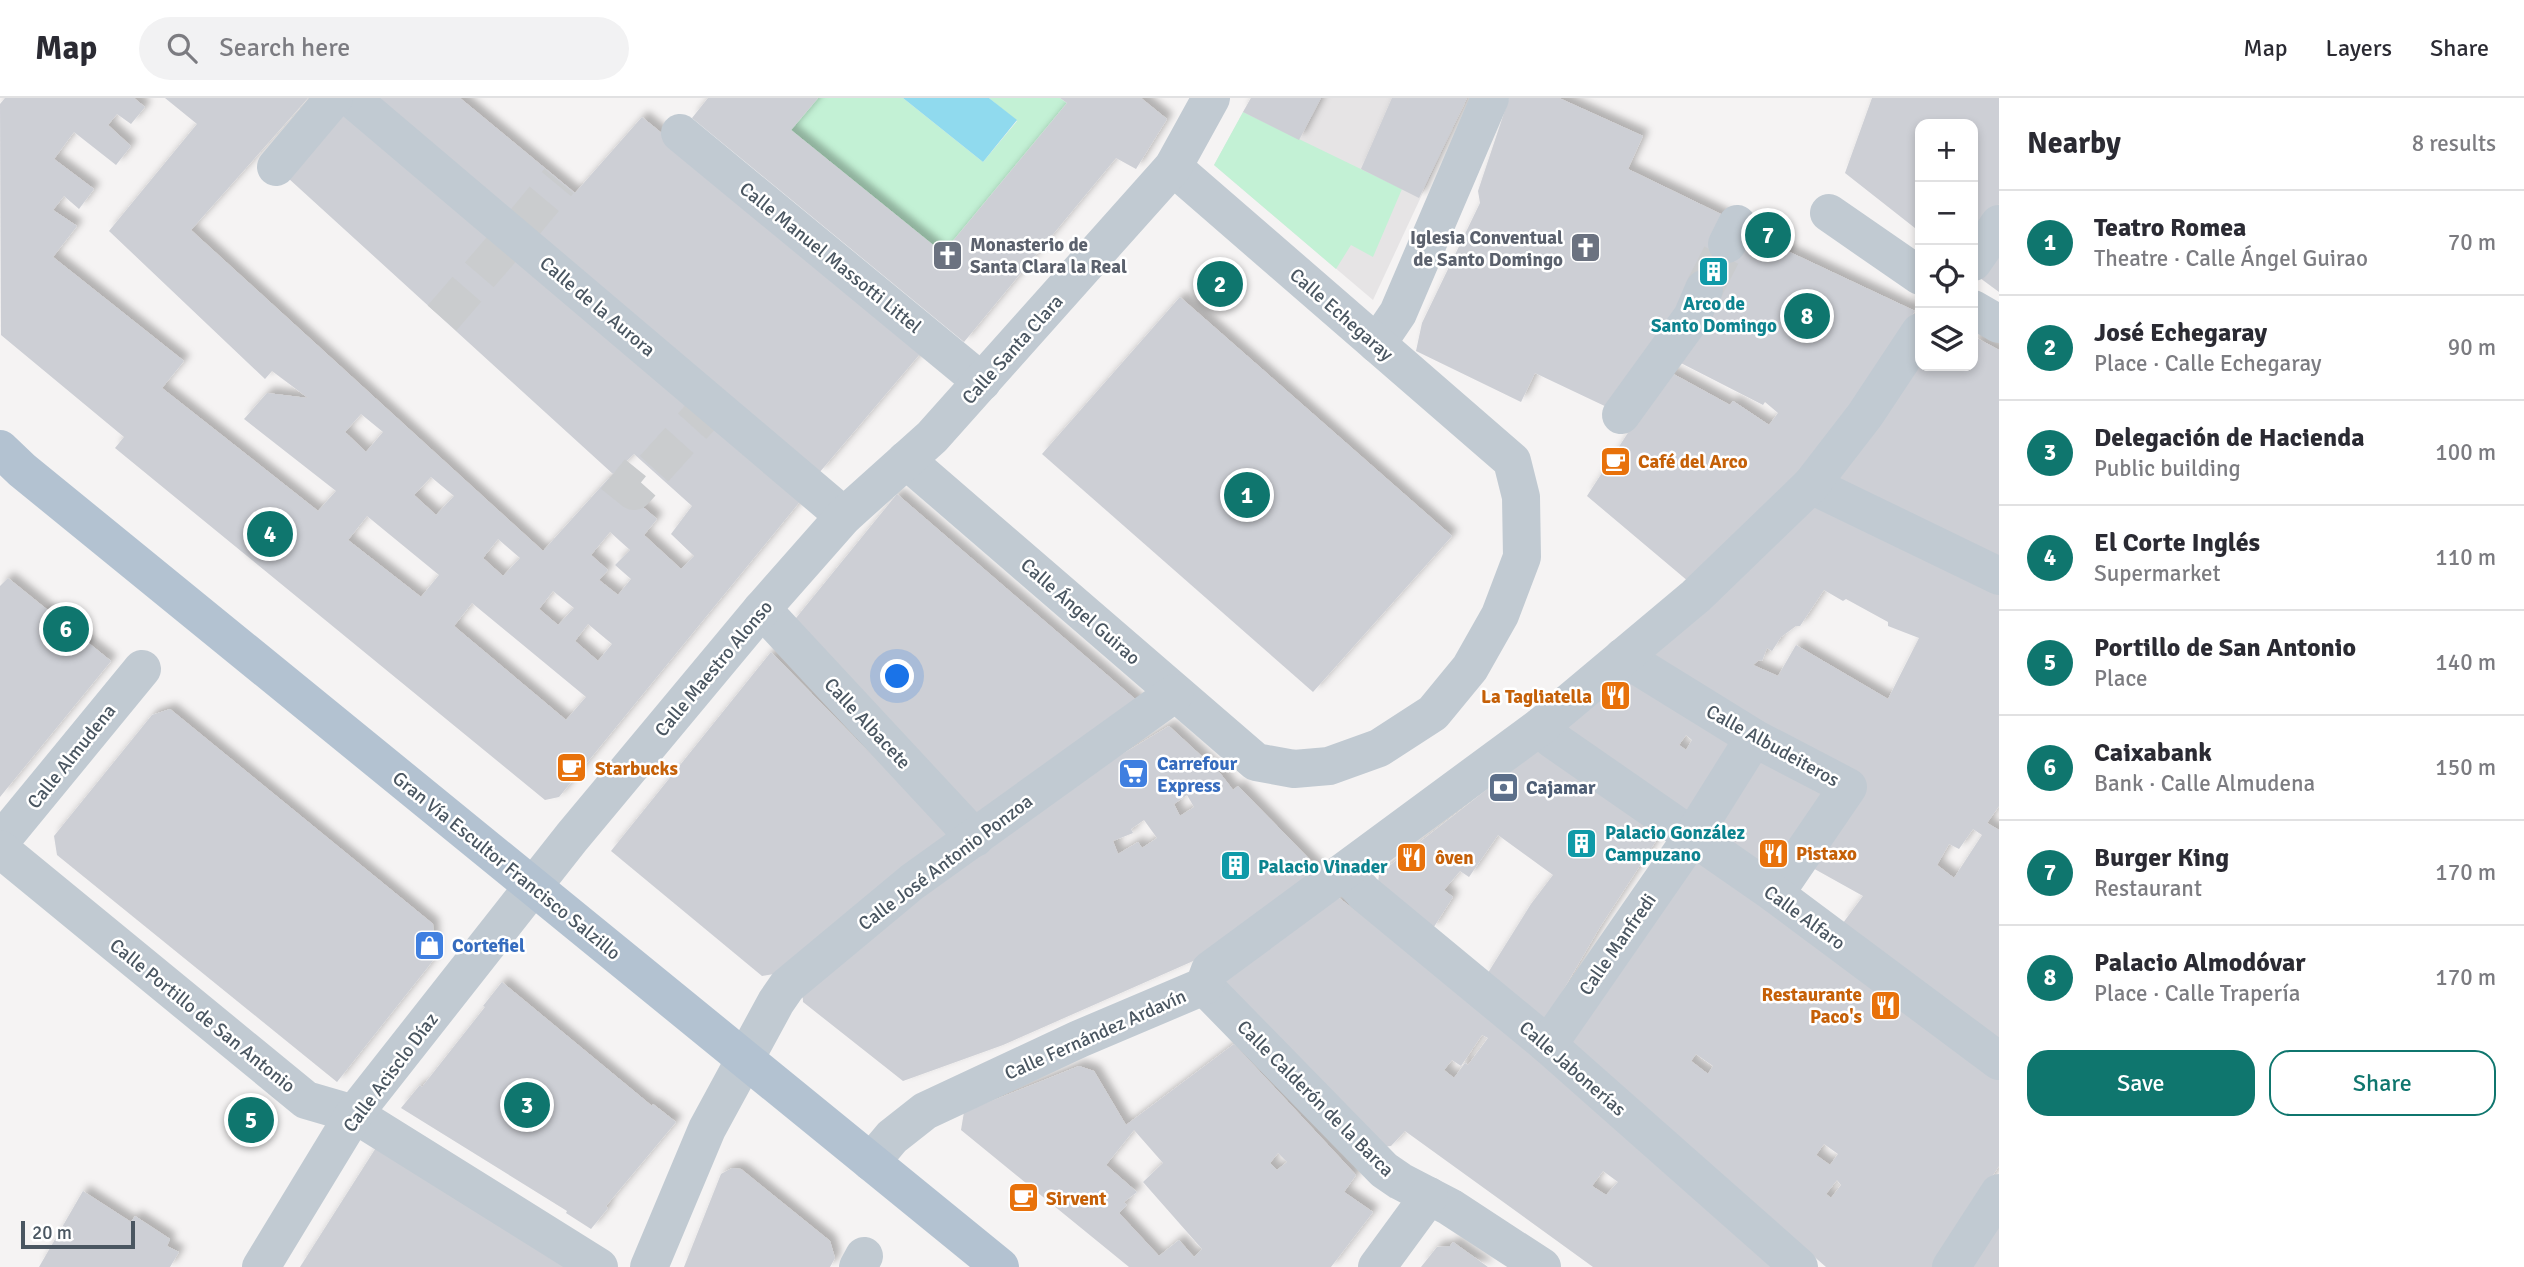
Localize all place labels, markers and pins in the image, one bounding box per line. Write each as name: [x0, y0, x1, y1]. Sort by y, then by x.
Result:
pin: 7: [1745, 209, 1791, 261]
place label: Iglesia Conventual de Santo Domingo: [1410, 226, 1563, 272]
church icon: Iglesia Conventual de Santo Domingo: [1569, 231, 1603, 265]
place label: Monasterio de Santa Clara la Real: [970, 233, 1127, 279]
church icon: Monasterio de Santa Clara la Real: [930, 238, 964, 272]
building icon: Arco de Santo Domingo: [1697, 255, 1731, 289]
pin: 2: [1197, 258, 1243, 310]
pin: 8: [1784, 290, 1830, 342]
place label: Arco de Santo Domingo: [1651, 292, 1777, 338]
cafe icon: Café del Arco: [1598, 444, 1632, 478]
place label: Café del Arco: [1638, 450, 1748, 474]
pin: 1: [1224, 469, 1270, 521]
pin: 4: [247, 508, 293, 560]
pin: 6: [43, 603, 89, 655]
restaurant icon: La Tagliatella: [1598, 679, 1632, 713]
place label: La Tagliatella: [1481, 685, 1592, 709]
cafe icon: Starbucks: [555, 751, 589, 785]
place label: Carrefour Express: [1157, 752, 1238, 798]
place label: Starbucks: [595, 757, 678, 781]
supermarket icon: Carrefour Express: [1117, 757, 1151, 791]
bank icon: Cajamar: [1486, 770, 1520, 804]
place label: Cajamar: [1526, 776, 1596, 800]
place label: Palacio González Campuzano: [1605, 821, 1745, 867]
building icon: Palacio González Campuzano: [1565, 826, 1599, 860]
restaurant icon: Pistaxo: [1756, 836, 1790, 870]
restaurant icon: ôven: [1395, 840, 1429, 874]
place label: Pistaxo: [1796, 842, 1857, 866]
place label: ôven: [1435, 846, 1474, 870]
building icon: Palacio Vinader: [1218, 849, 1252, 883]
place label: Palacio Vinader: [1258, 855, 1388, 879]
shop icon: Cortefiel: [412, 928, 446, 962]
place label: Cortefiel: [452, 934, 525, 958]
place label: Restaurante Paco's: [1762, 983, 1862, 1029]
restaurant icon: Restaurante Paco's: [1868, 988, 1902, 1022]
pin: 3: [504, 1079, 550, 1131]
pin: 5: [228, 1094, 274, 1146]
cafe icon: Sirvent: [1006, 1181, 1040, 1215]
place label: Sirvent: [1046, 1187, 1106, 1211]

